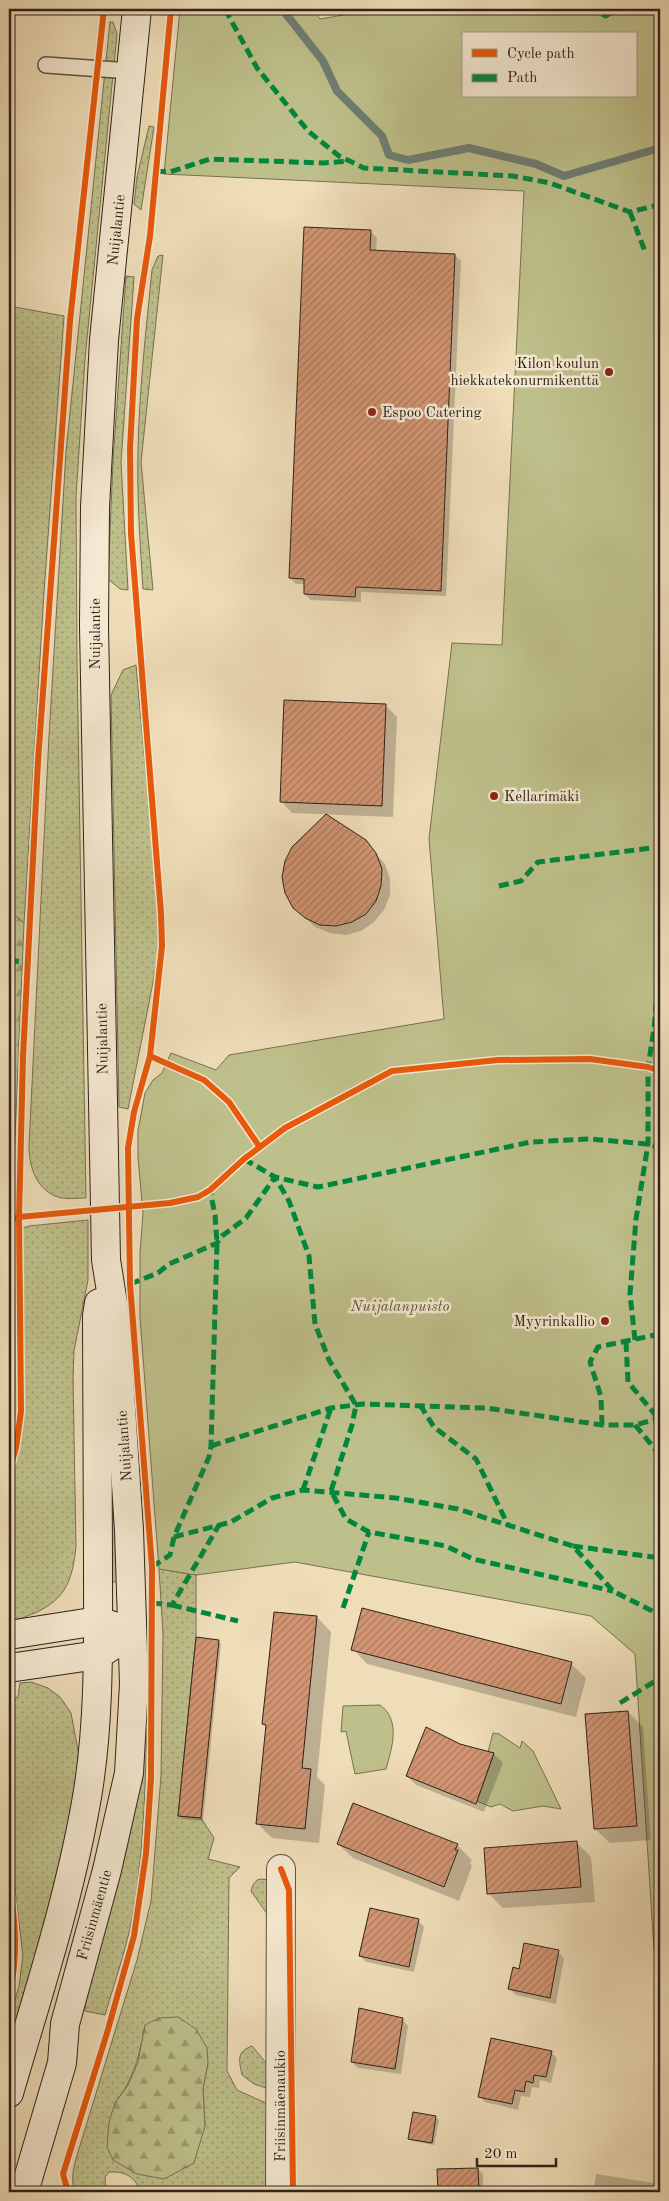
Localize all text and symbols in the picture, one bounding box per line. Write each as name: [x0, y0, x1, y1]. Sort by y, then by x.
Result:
legend: [462, 32, 636, 98]
text: Cycle path: [507, 47, 575, 62]
text: Path: [507, 71, 537, 86]
street label: Nuijalantie: [106, 194, 129, 267]
place label: Kilon koulun hiekkatekonurmikenttä: [451, 357, 600, 389]
marker: Kilon koulun hiekkatekonurmikenttä: [603, 366, 615, 378]
marker: Espoo Catering: [366, 406, 378, 418]
place label: Espoo Catering: [382, 406, 482, 421]
street label: Nuijalantie: [89, 598, 104, 670]
marker: Kellarimäki: [488, 790, 500, 802]
place label: Kellarimäki: [504, 790, 579, 805]
street label: Nuijalantie: [95, 1003, 112, 1075]
park label: Nuijalanpuisto: [349, 1300, 450, 1315]
place label: Myyrinkallio: [513, 1315, 595, 1330]
marker: Myyrinkallio: [599, 1315, 611, 1327]
street label: Nuijalantie: [116, 1410, 135, 1482]
street label: Friisinmäentie: [75, 1868, 116, 1962]
street label: Friisinmäenaukio: [274, 2050, 289, 2162]
scale bar: [477, 2136, 555, 2168]
text: 20 m: [484, 2147, 518, 2162]

